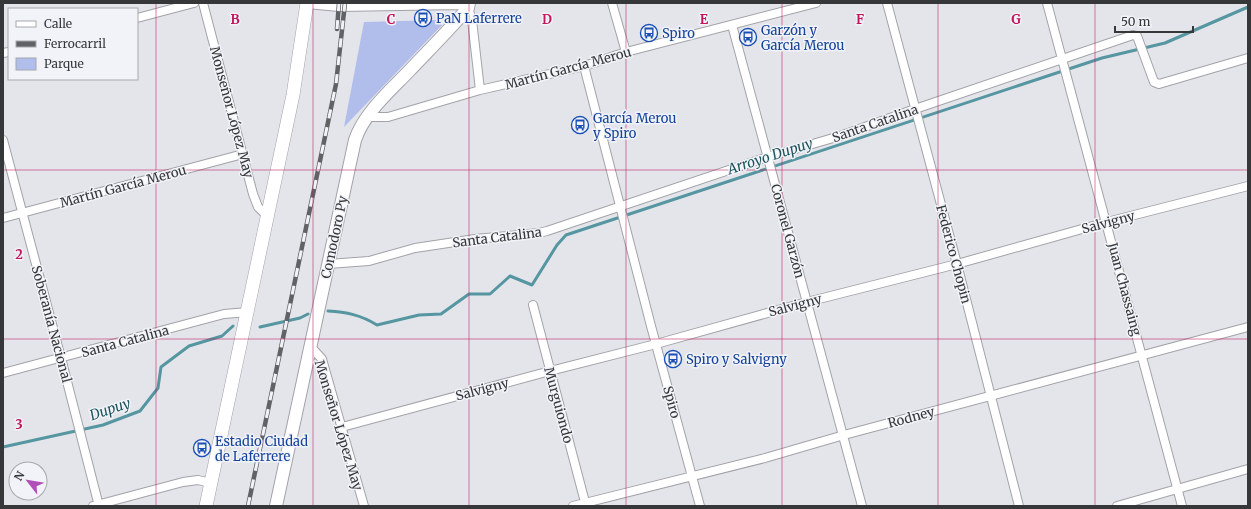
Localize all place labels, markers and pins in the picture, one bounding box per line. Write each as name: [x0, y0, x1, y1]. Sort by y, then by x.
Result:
bus stop icon: PaN Laferrere: [413, 8, 433, 28]
place label: PaN Laferrere: [436, 10, 522, 27]
place label: Garzón y García Merou: [761, 22, 844, 54]
bus stop icon: Spiro: [639, 23, 659, 43]
place label: Spiro: [662, 25, 695, 42]
bus stop icon: Garzón y García Merou: [738, 27, 758, 47]
place label: García Merou y Spiro: [593, 110, 676, 142]
bus stop icon: García Merou y Spiro: [570, 115, 590, 135]
bus stop icon: Spiro y Salvigny: [663, 349, 683, 369]
place label: Spiro y Salvigny: [686, 351, 787, 368]
place label: Estadio Ciudad de Laferrere: [215, 433, 308, 465]
bus stop icon: Estadio Ciudad de Laferrere: [192, 438, 212, 458]

